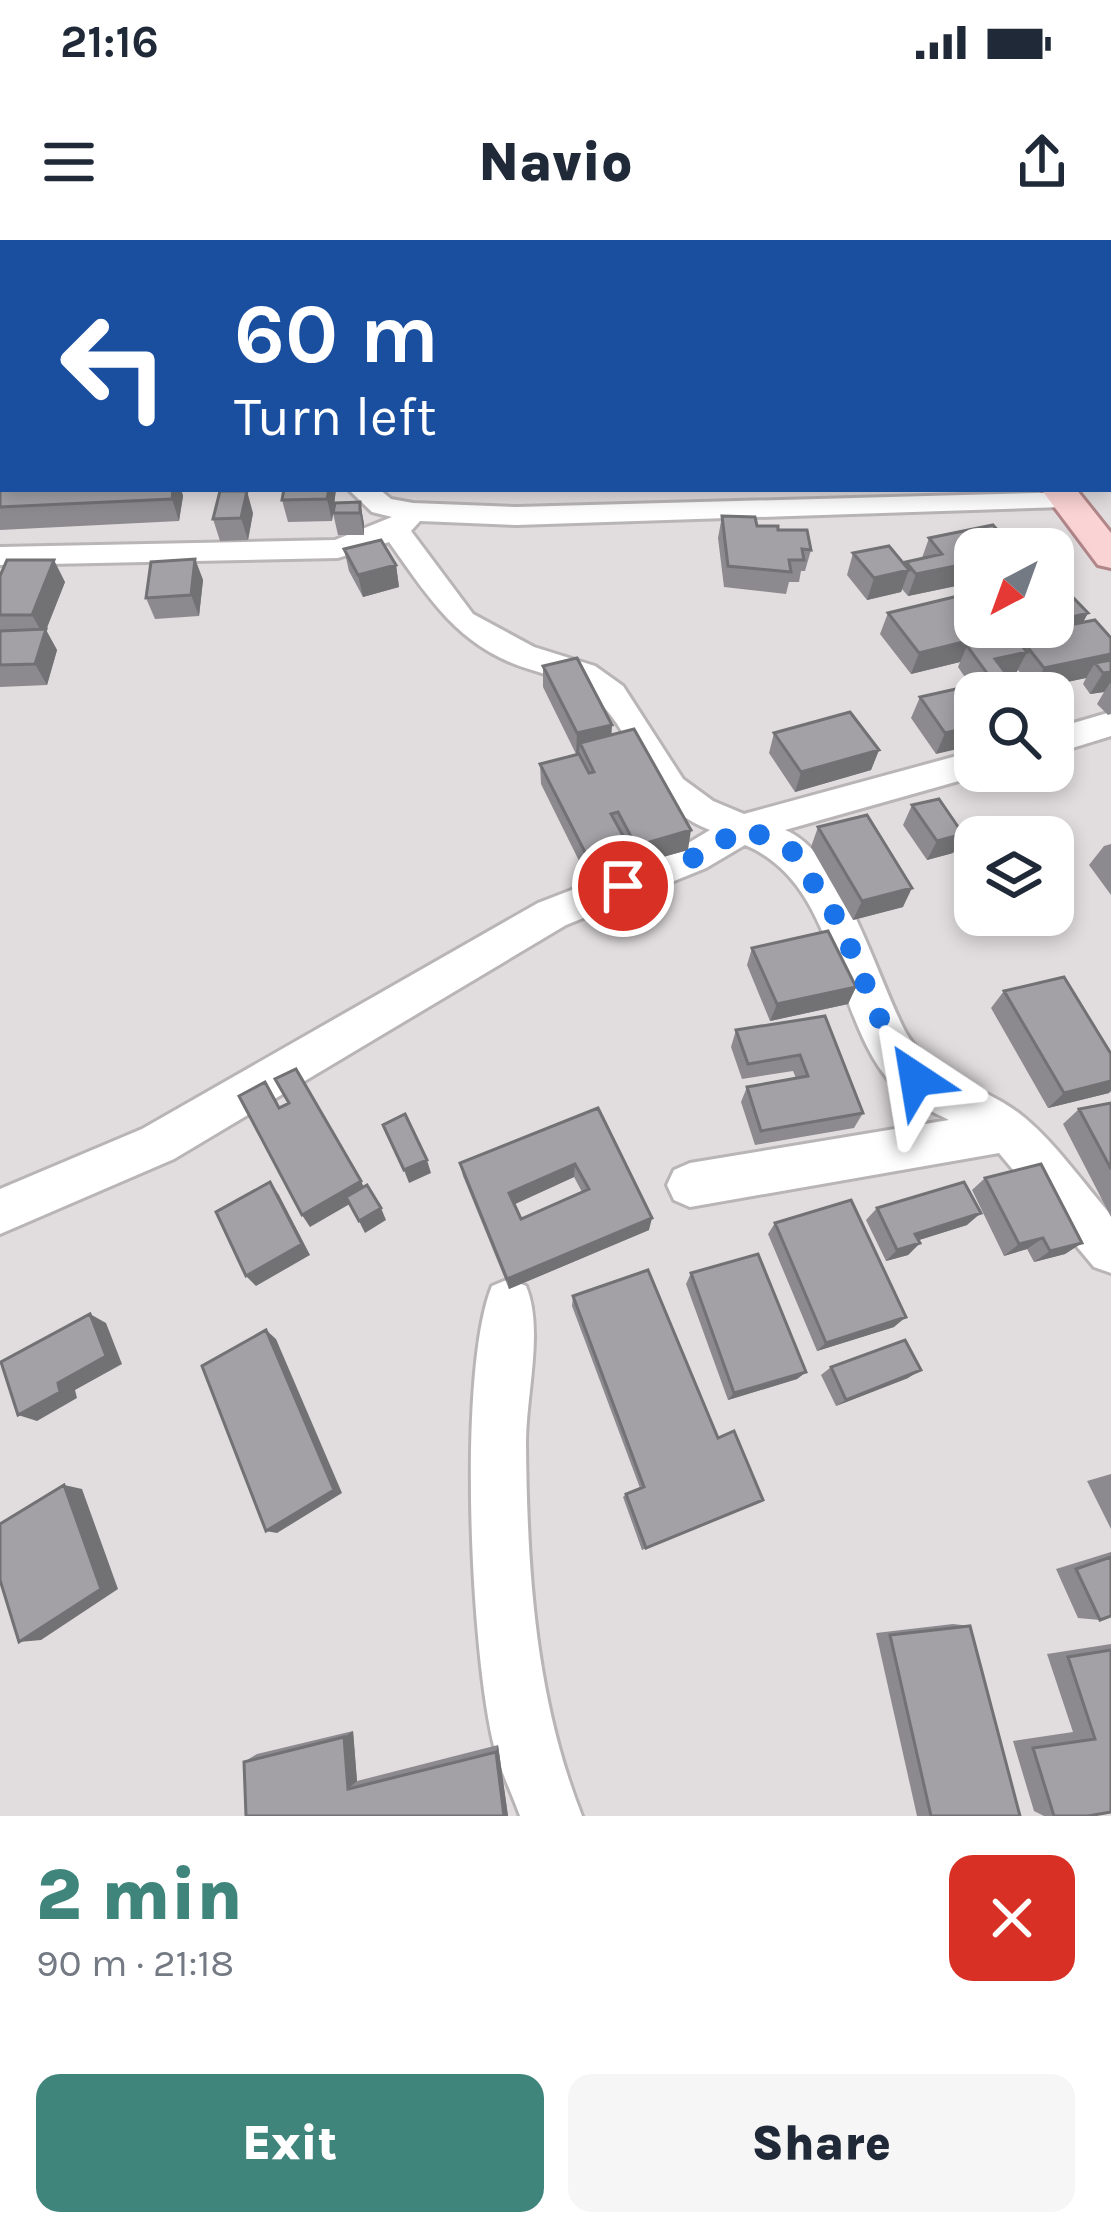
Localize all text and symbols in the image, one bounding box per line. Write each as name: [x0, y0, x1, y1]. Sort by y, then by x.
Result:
text: 21:16: [60, 16, 159, 68]
icon: menu: [36, 129, 102, 195]
icon: share: [1009, 129, 1075, 195]
text: Navio: [478, 130, 633, 194]
text: 60 m: [234, 285, 439, 383]
icon: left: [36, 288, 192, 444]
text: Turn left: [234, 385, 437, 449]
north arrow: [954, 528, 1074, 648]
map controls: [954, 528, 1074, 936]
button: search: [954, 672, 1074, 792]
button: layers: [954, 816, 1074, 936]
pin: [572, 835, 674, 937]
icon: arrive: [590, 853, 656, 919]
position arrow: [853, 1016, 979, 1142]
text: 2 min: [36, 1853, 242, 1937]
button: close: [949, 1855, 1075, 1981]
text: 90 m · 21:18: [36, 1940, 234, 1986]
button: Exit: [36, 2074, 544, 2212]
button: Share: [568, 2074, 1075, 2212]

